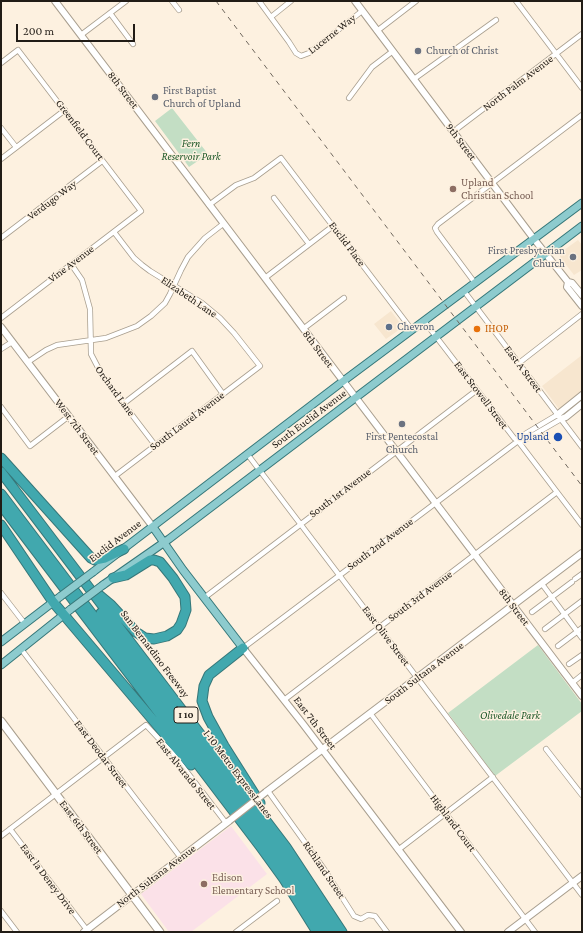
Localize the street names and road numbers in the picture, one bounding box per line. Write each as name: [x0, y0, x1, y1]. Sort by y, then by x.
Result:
street label: Lucerne Way: [305, 11, 359, 57]
street label: North Palm Avenue: [480, 52, 556, 114]
street label: 8th Street: [105, 69, 141, 111]
street label: Greenfield Court: [53, 97, 107, 163]
street label: 9th Street: [443, 121, 479, 163]
street label: Verdugo Way: [25, 177, 79, 223]
street label: Euclid Place: [326, 219, 368, 269]
street label: Vine Avenue: [45, 242, 97, 286]
street label: Elizabeth Lane: [158, 273, 220, 321]
street label: 8th Street: [300, 328, 336, 370]
street label: East A Street: [501, 343, 545, 395]
street label: East Stowell Street: [451, 358, 511, 432]
street label: Orchard Lane: [92, 363, 138, 419]
street label: South Euclid Avenue: [269, 387, 349, 451]
street label: South Laurel Avenue: [147, 389, 227, 453]
street label: West 7th Street: [52, 396, 102, 458]
street label: South 1st Avenue: [306, 465, 374, 521]
street label: South 2nd Avenue: [344, 515, 416, 573]
street label: Euclid Avenue: [86, 517, 144, 565]
street label: South 3rd Avenue: [385, 568, 455, 624]
street label: 8th Street: [496, 586, 532, 628]
street label: East Olive Street: [359, 603, 413, 669]
street label: San Bernardino Freeway: [118, 607, 192, 701]
street label: South Sultana Avenue: [382, 639, 466, 707]
street label: East 7th Street: [291, 694, 339, 752]
road number: I 10: [174, 707, 198, 723]
street label: East Deodar Street: [71, 718, 131, 790]
street label: I-10 Metro ExpressLanes: [200, 727, 276, 821]
street label: East Alvarado Street: [153, 736, 219, 812]
street label: Highland Court: [427, 792, 479, 854]
street label: East 6th Street: [56, 797, 106, 857]
street label: Richland Street: [300, 839, 348, 901]
street label: East la Deney Drive: [17, 841, 79, 917]
street label: North Sultana Avenue: [114, 842, 198, 910]

